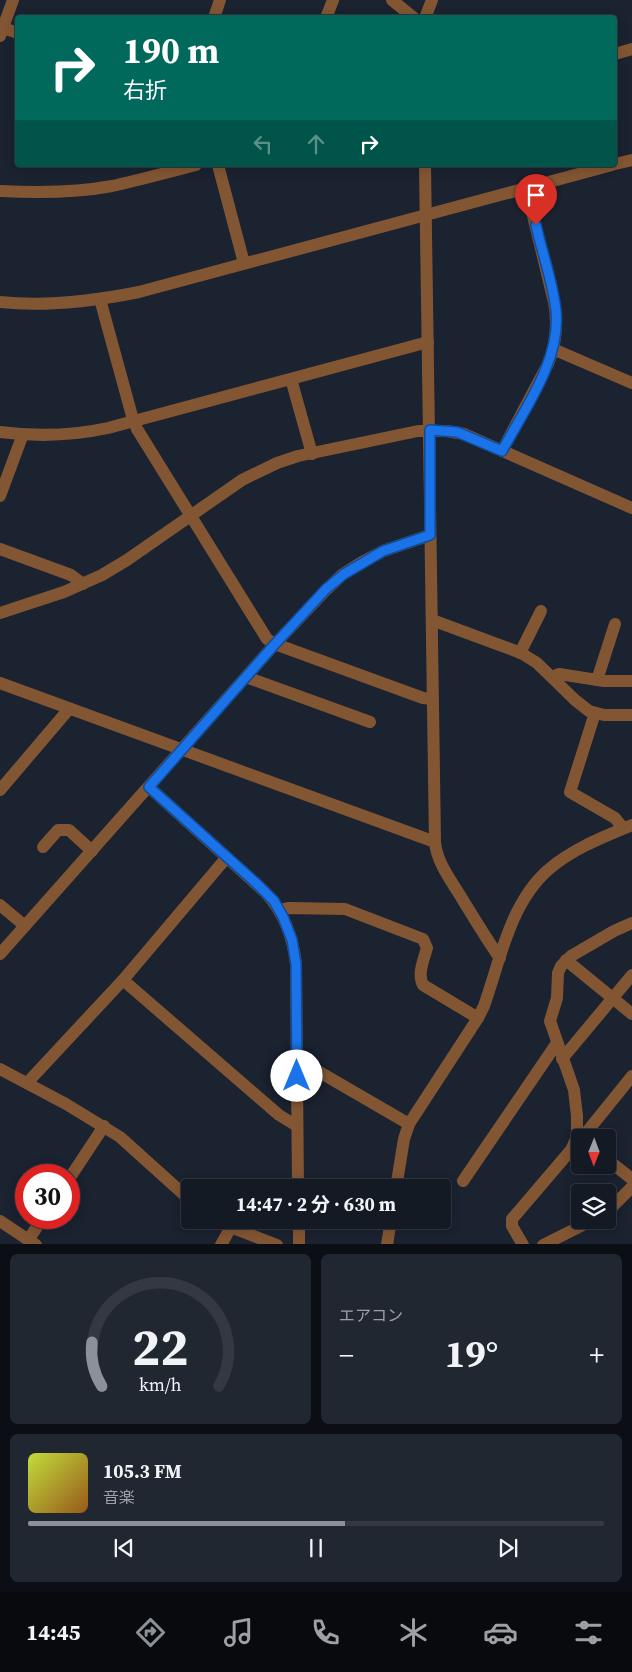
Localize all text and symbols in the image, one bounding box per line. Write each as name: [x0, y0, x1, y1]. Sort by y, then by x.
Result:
text: 190 m: [123, 27, 219, 75]
icon: right: [40, 35, 105, 100]
text: 右折: [123, 75, 167, 105]
icon: left: [249, 130, 277, 158]
icon: ahead: [302, 130, 330, 158]
icon: right: [355, 130, 383, 158]
pin: [515, 174, 557, 225]
icon: arrive: [522, 181, 550, 209]
position arrow: [270, 1049, 322, 1101]
north arrow: [571, 1129, 616, 1174]
map controls: [571, 1129, 616, 1229]
speed limit sign: 30: [15, 1164, 80, 1229]
button: layers: [571, 1184, 616, 1229]
text: 14:47 · 2 分 · 630 m: [236, 1191, 396, 1217]
text: エアコン: [339, 1304, 403, 1326]
text: 22: [132, 1311, 189, 1382]
text: 19°: [445, 1328, 498, 1380]
text: −: [339, 1336, 354, 1374]
text: +: [589, 1336, 604, 1374]
text: km/h: [139, 1372, 182, 1397]
text: 105.3 FM: [103, 1458, 182, 1484]
text: 音楽: [103, 1486, 135, 1508]
icon: previous: [110, 1534, 138, 1562]
icon: pause: [302, 1534, 330, 1562]
icon: next: [494, 1534, 522, 1562]
icon: directions: [133, 1615, 168, 1650]
icon: music: [221, 1615, 256, 1650]
icon: phone: [308, 1615, 343, 1650]
icon: climate: [396, 1615, 431, 1650]
icon: car: [483, 1615, 518, 1650]
icon: filters: [571, 1615, 606, 1650]
text: 14:45: [26, 1617, 81, 1647]

